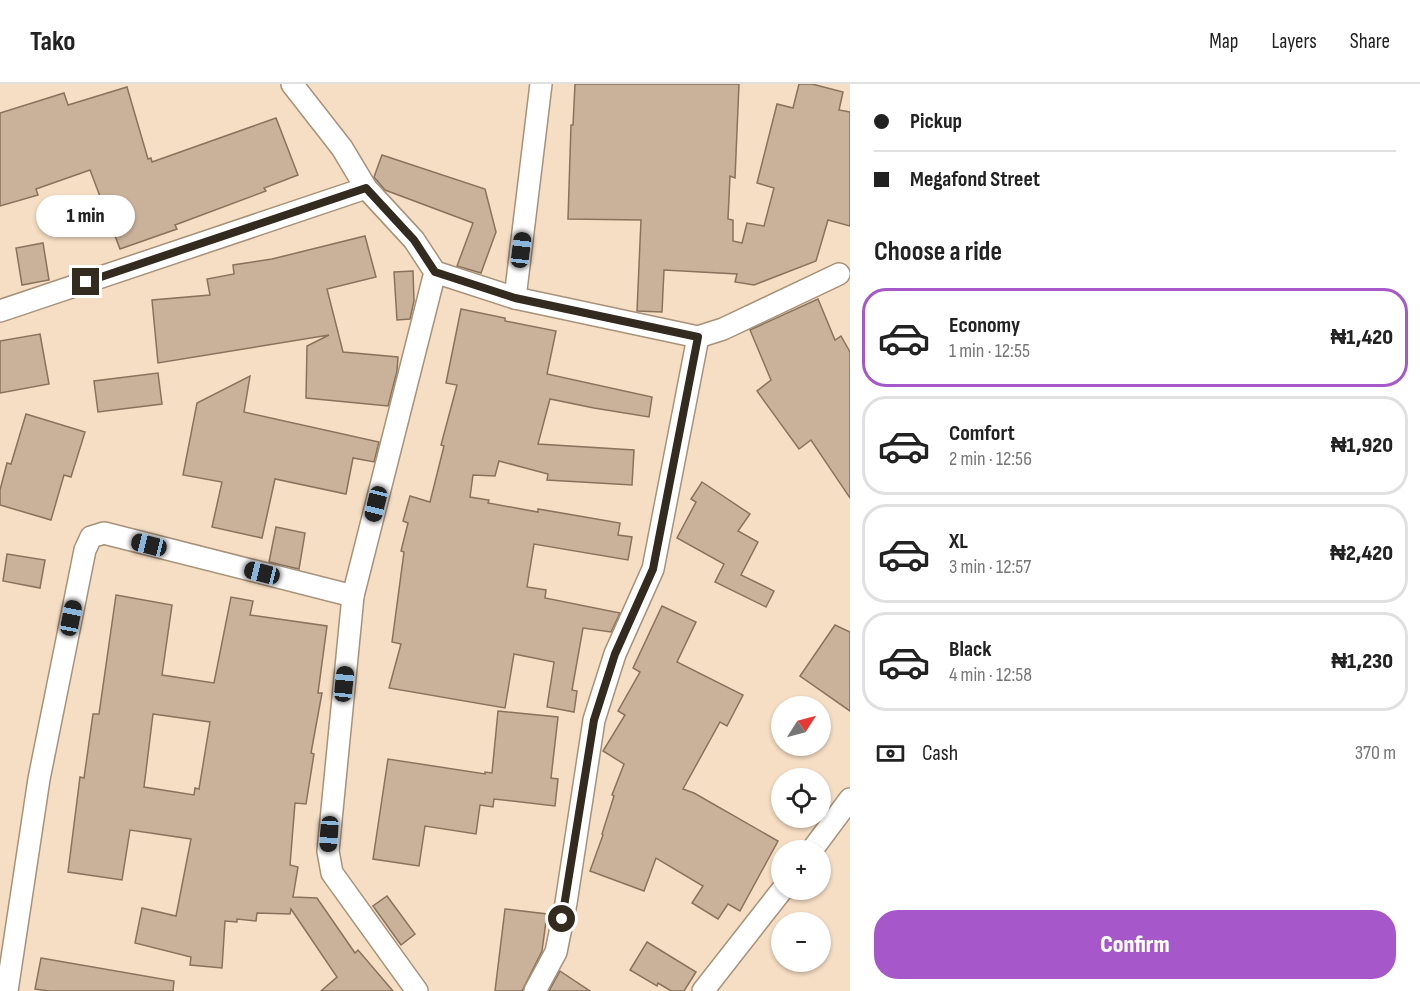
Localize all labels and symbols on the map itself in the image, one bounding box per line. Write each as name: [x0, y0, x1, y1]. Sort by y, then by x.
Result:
callout: 1 min: [36, 195, 136, 237]
car: [510, 231, 532, 269]
route end: [72, 268, 99, 295]
car: [363, 484, 389, 524]
car: [129, 532, 169, 558]
car: [242, 560, 282, 586]
car: [59, 599, 83, 637]
car: [333, 665, 355, 703]
north arrow: [771, 696, 831, 756]
car: [319, 815, 339, 853]
route start: [548, 905, 575, 932]

